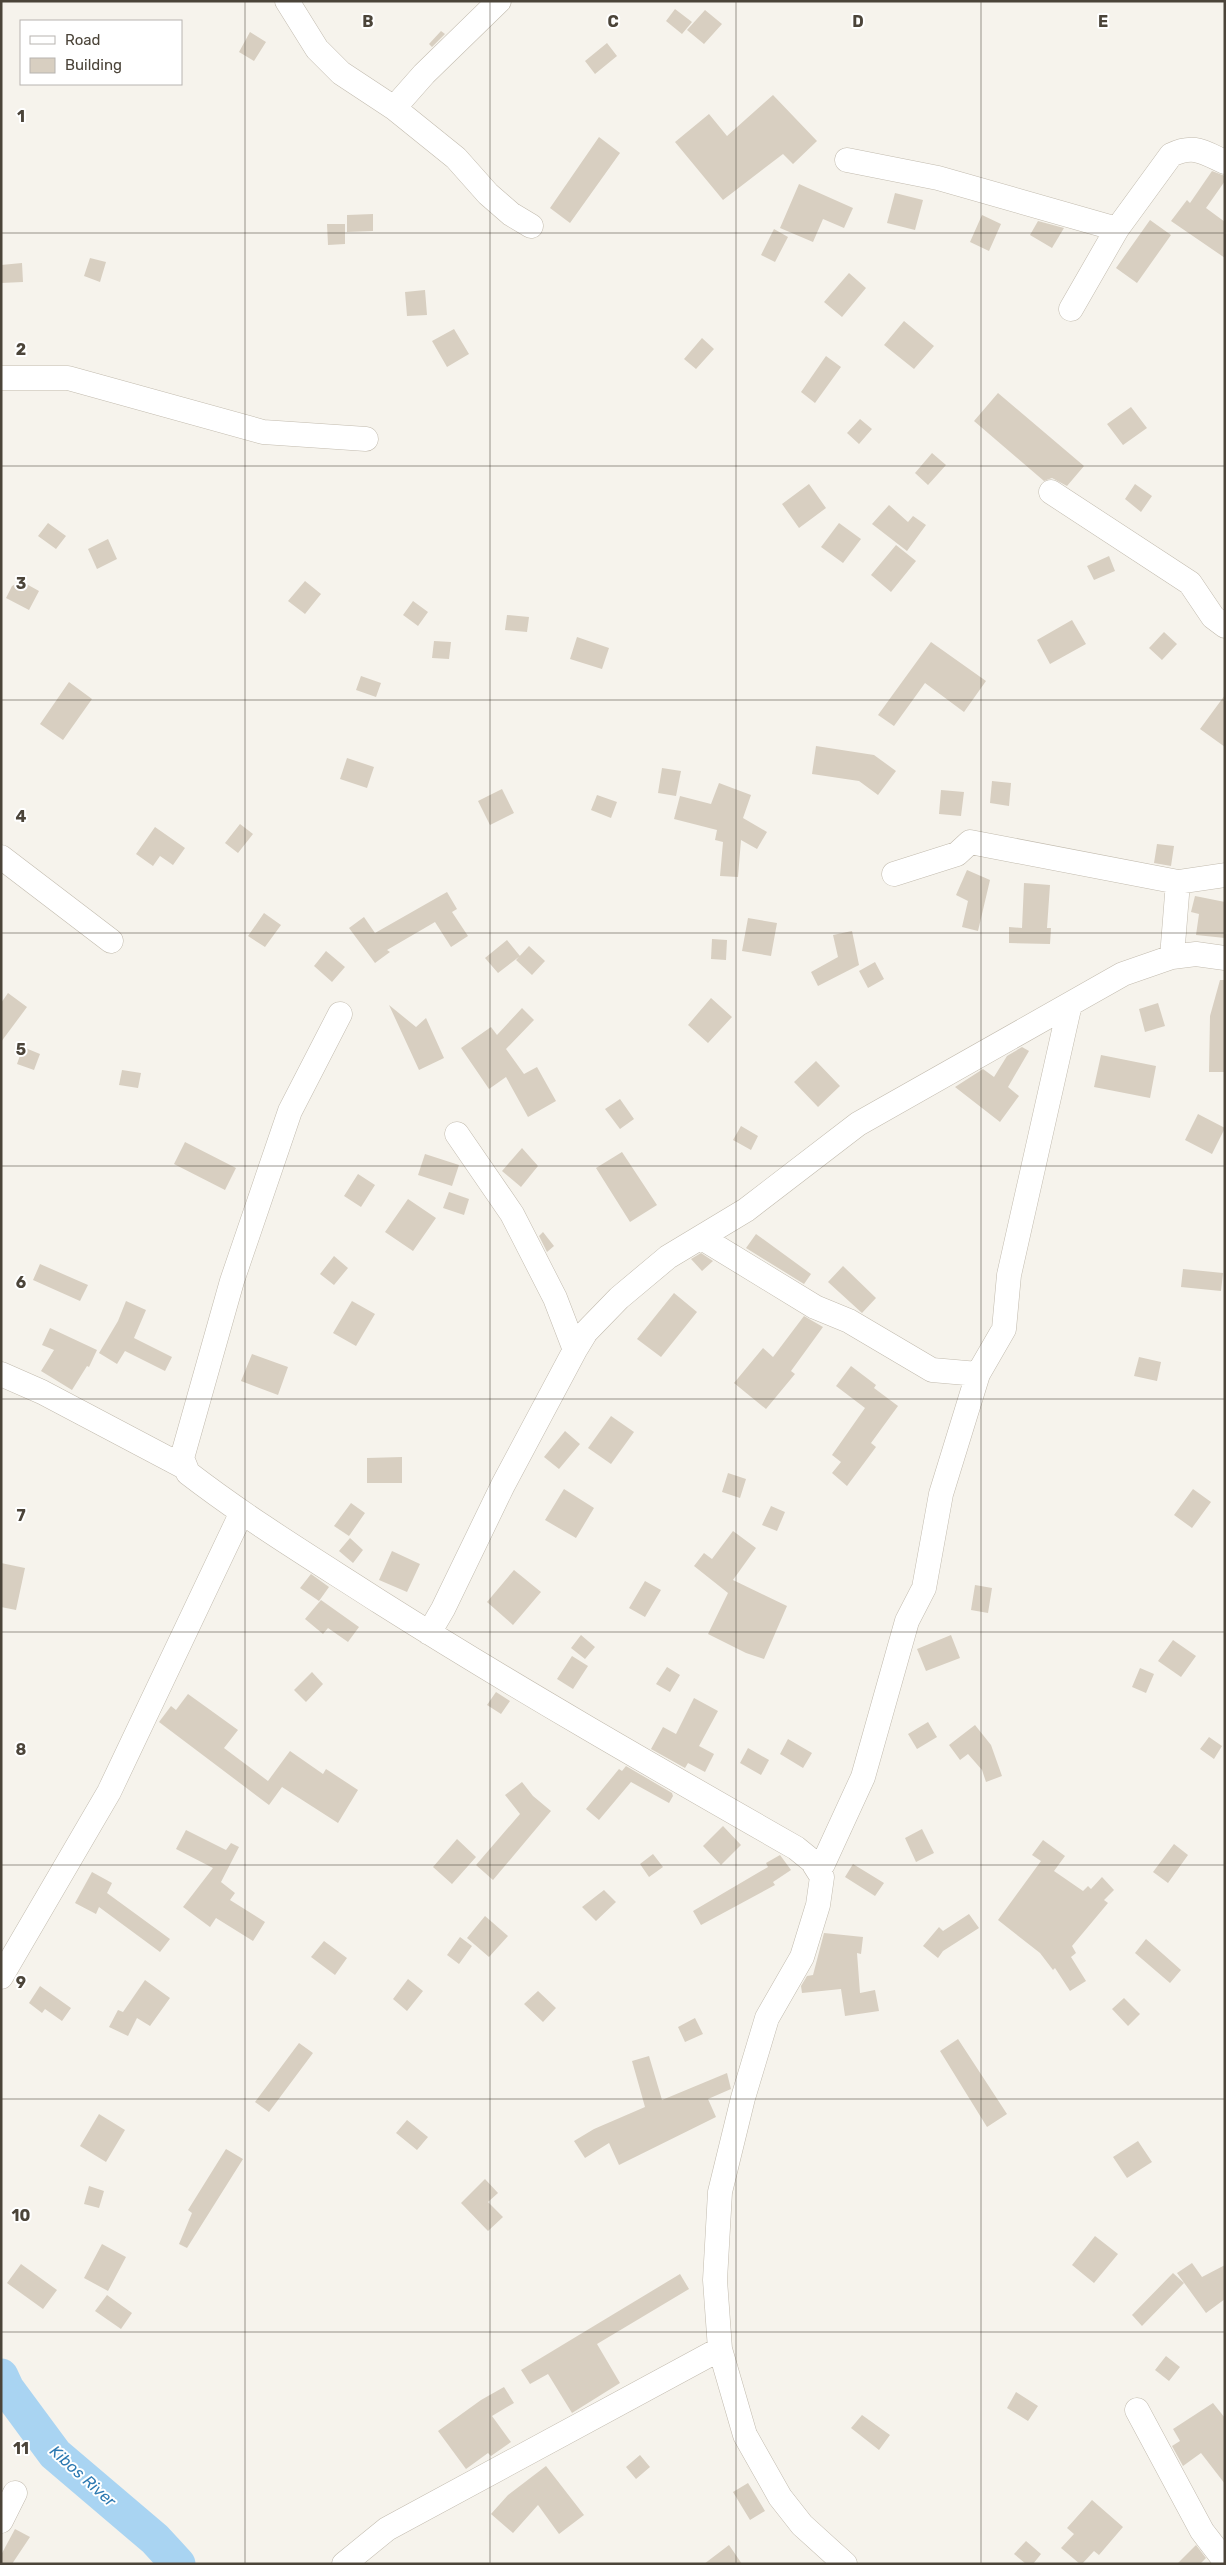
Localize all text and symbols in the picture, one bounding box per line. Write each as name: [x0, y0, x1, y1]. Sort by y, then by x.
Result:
text: B: [362, 12, 374, 31]
text: C: [607, 12, 619, 31]
text: D: [852, 12, 864, 31]
text: E: [1098, 12, 1108, 31]
legend: [20, 20, 182, 85]
text: Road: [65, 31, 101, 49]
text: Building: [65, 56, 122, 74]
text: 1: [17, 107, 25, 126]
text: 2: [16, 340, 26, 359]
text: 3: [16, 574, 26, 593]
text: 4: [16, 807, 27, 826]
text: 5: [16, 1040, 26, 1059]
text: 6: [16, 1273, 26, 1292]
text: 7: [16, 1506, 26, 1525]
text: 8: [16, 1740, 27, 1759]
text: 9: [16, 1973, 26, 1992]
text: 10: [12, 2206, 31, 2225]
text: 11: [13, 2439, 29, 2458]
water label: Kibos River: [46, 2441, 121, 2511]

